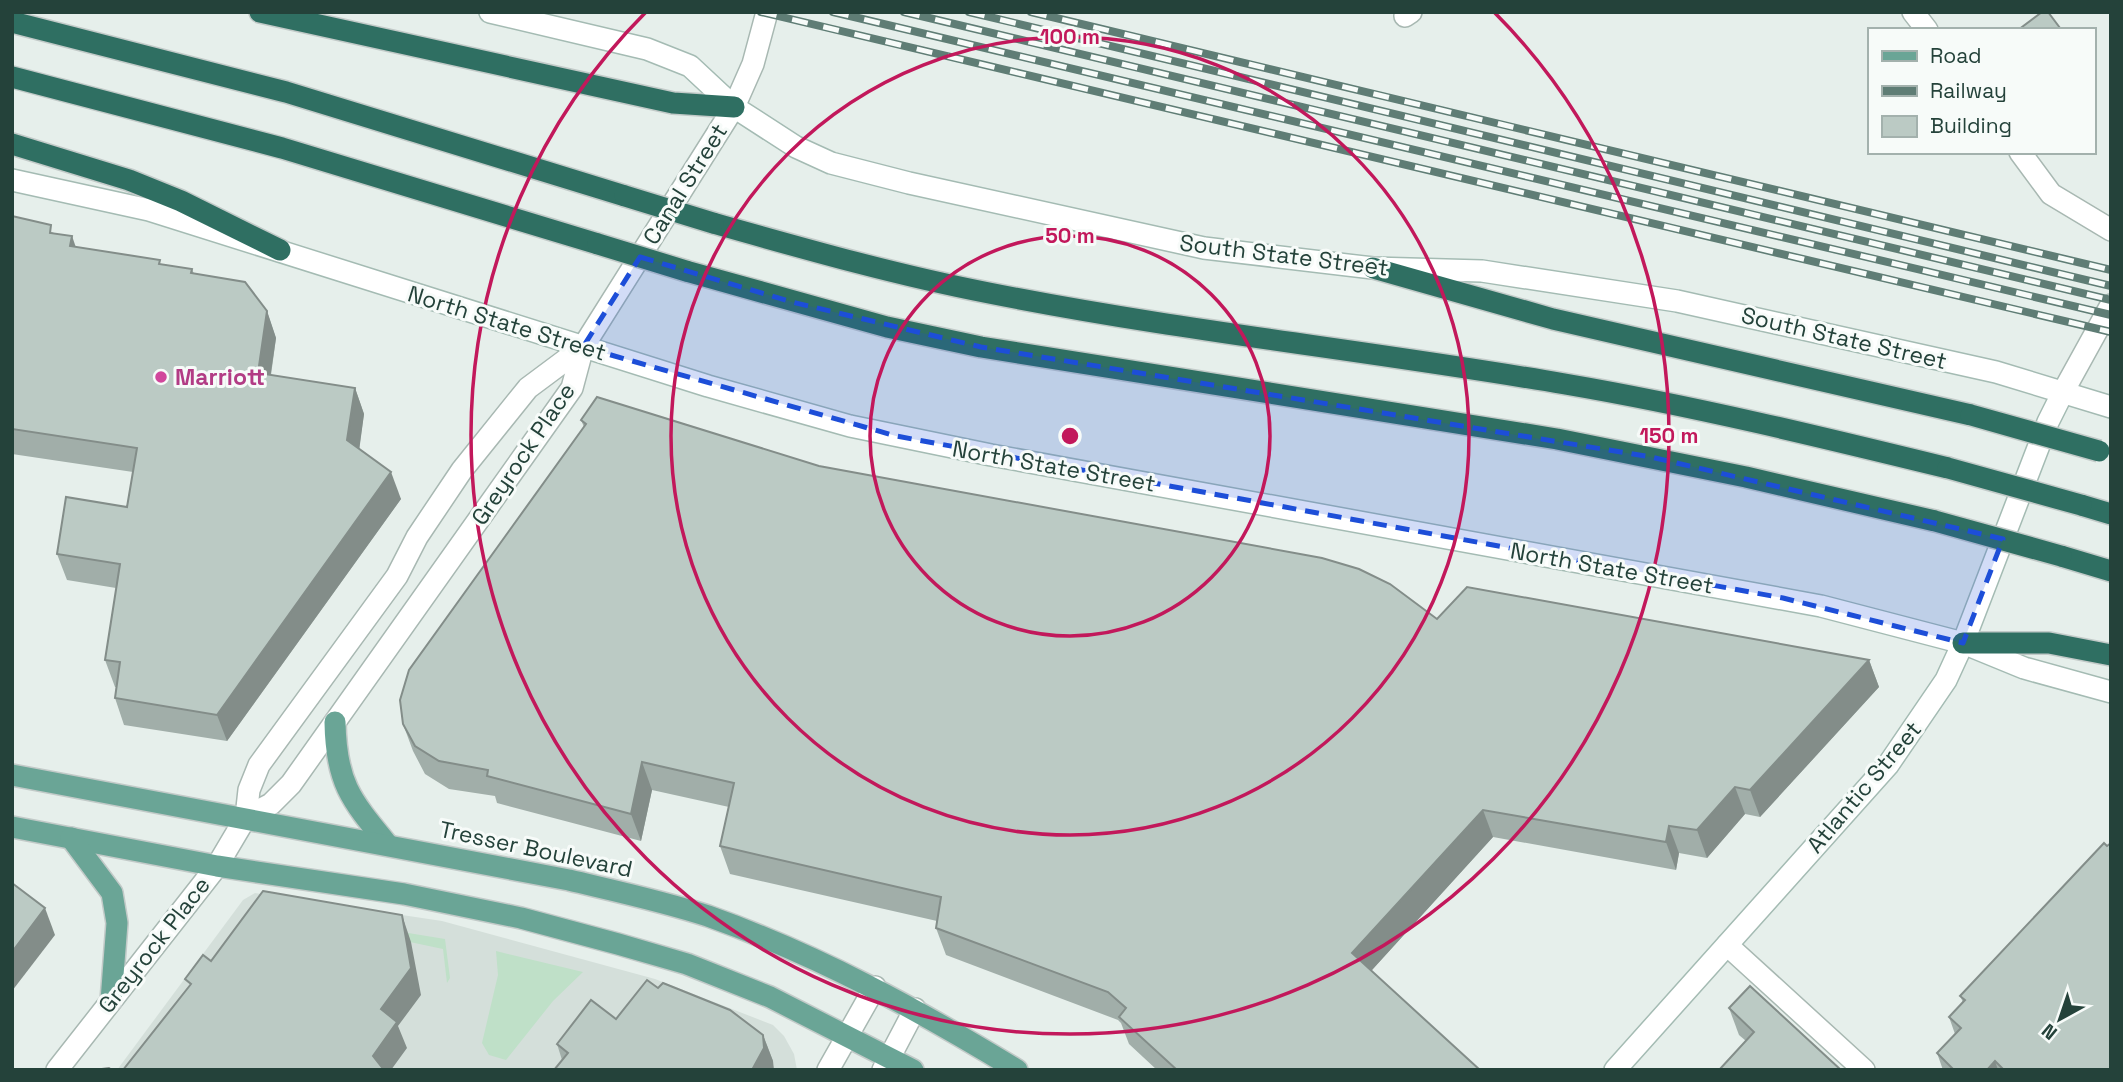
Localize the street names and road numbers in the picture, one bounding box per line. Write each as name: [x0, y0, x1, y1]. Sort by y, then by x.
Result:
street label: Canal Street: [636, 118, 734, 250]
street label: South State Street: [1178, 227, 1390, 283]
street label: North State Street: [404, 279, 610, 367]
street label: South State Street: [1738, 300, 1950, 376]
street label: Greyrock Place: [464, 377, 582, 531]
street label: North State Street: [950, 433, 1158, 499]
street label: North State Street: [1508, 535, 1716, 601]
street label: Atlantic Street: [1800, 715, 1928, 859]
street label: Tresser Boulevard: [437, 814, 635, 884]
street label: Greyrock Place: [91, 871, 217, 1019]

